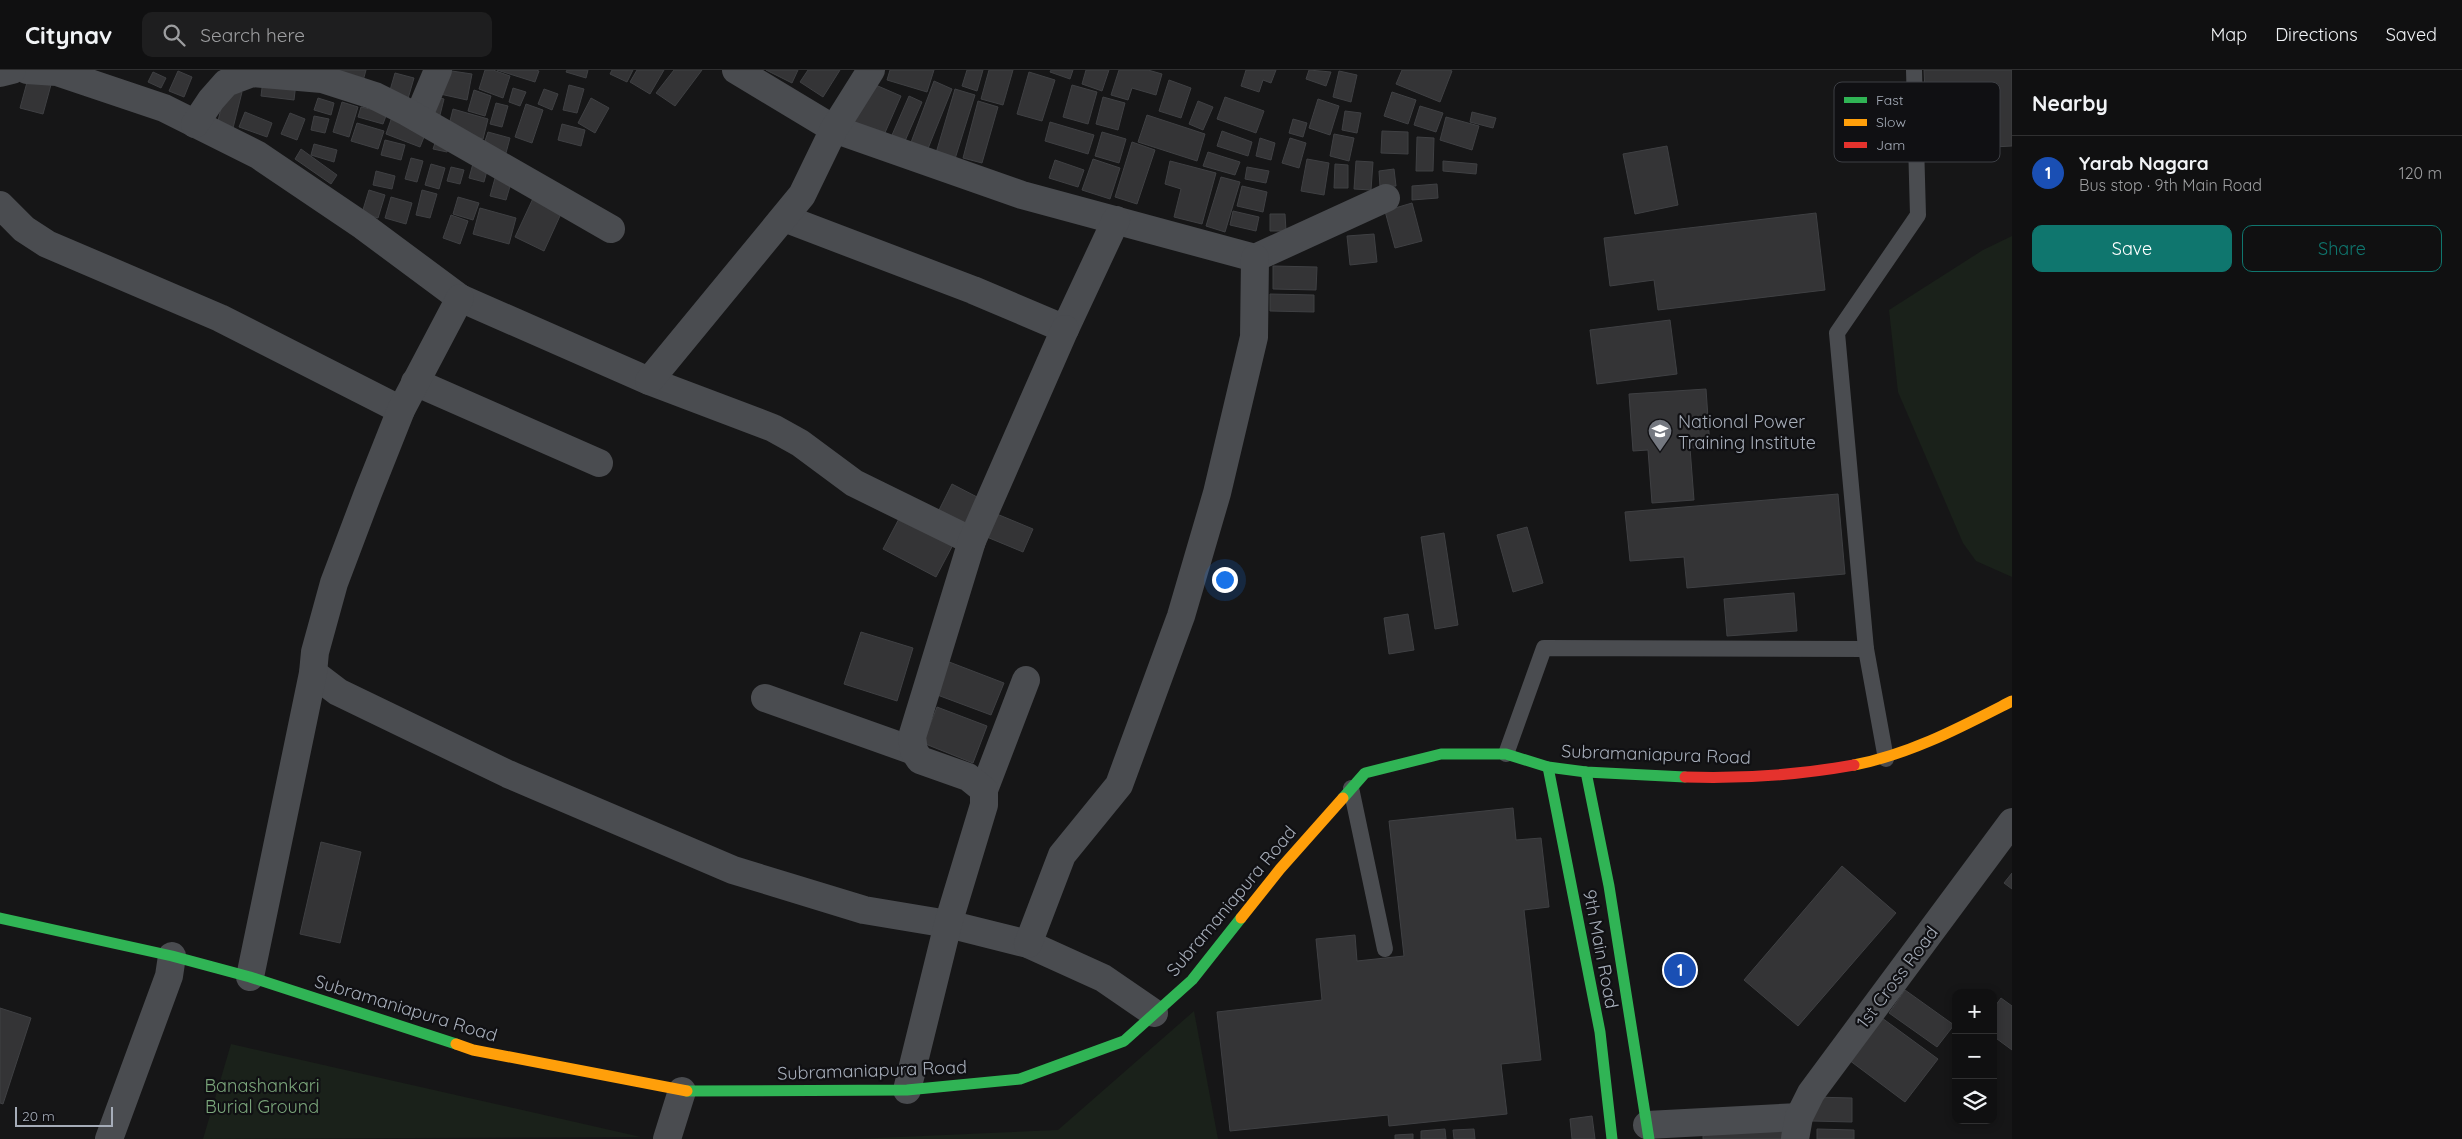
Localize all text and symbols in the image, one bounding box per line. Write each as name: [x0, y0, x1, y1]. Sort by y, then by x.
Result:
search box: [142, 12, 492, 57]
text: Citynav: [25, 20, 112, 50]
icon: search: [160, 21, 188, 49]
text: Search here: [200, 23, 305, 47]
text: Map: [2210, 23, 2247, 46]
text: Directions: [2275, 23, 2358, 46]
text: Saved: [2386, 23, 2437, 46]
legend: [1834, 82, 2000, 162]
text: Nearby: [2032, 90, 2108, 116]
text: Fast: [1876, 91, 1904, 109]
text: Slow: [1876, 113, 1906, 131]
text: Jam: [1876, 136, 1905, 154]
text: Yarab Nagara: [2079, 151, 2209, 175]
text: 1: [2045, 163, 2051, 183]
text: 120 m: [2399, 163, 2442, 183]
text: Bus stop · 9th Main Road: [2079, 175, 2262, 195]
button: Save: [2032, 225, 2232, 272]
button: Share: [2242, 225, 2442, 272]
place label: National Power Training Institute: [1678, 410, 1816, 454]
school or university icon: National Power Training Institute: [1647, 418, 1673, 452]
your location: [1212, 567, 1238, 593]
street label: Subramaniapura Road: [1561, 739, 1751, 769]
street label: Subramaniapura Road: [1161, 821, 1301, 981]
street label: 9th Main Road: [1578, 887, 1624, 1011]
street label: 1st Cross Road: [1851, 921, 1943, 1033]
pin: 1: [1664, 951, 1696, 989]
street label: Subramaniapura Road: [312, 969, 500, 1047]
map controls: [1952, 989, 1997, 1124]
button: +: [1952, 989, 1997, 1034]
button: −: [1952, 1034, 1997, 1079]
street label: Subramaniapura Road: [777, 1055, 967, 1085]
park label: Banashankari Burial Ground: [204, 1074, 320, 1118]
button: layers: [1952, 1079, 1997, 1124]
scale bar: [15, 1104, 112, 1127]
text: 20 m: [22, 1107, 55, 1125]

